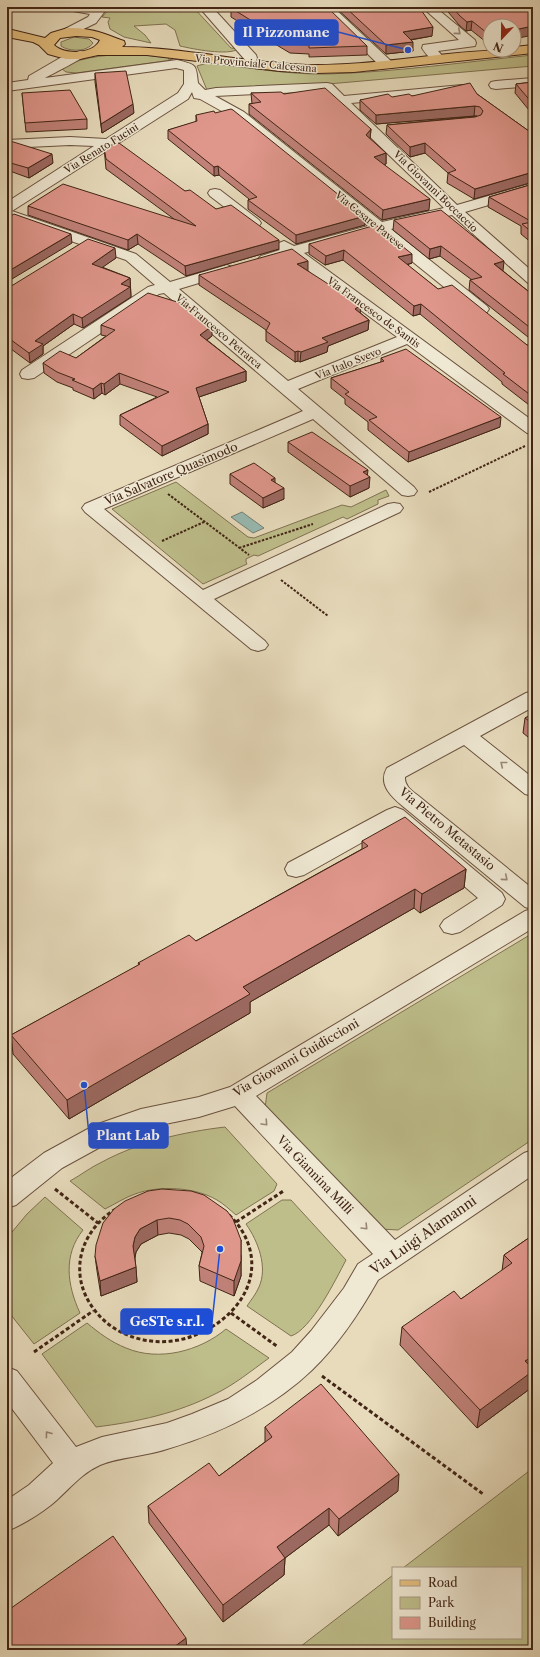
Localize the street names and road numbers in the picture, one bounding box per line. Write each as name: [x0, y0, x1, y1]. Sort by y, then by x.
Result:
street label: Via Provinciale Calcesana: [194, 52, 318, 75]
street label: Via Renato Fucini: [61, 120, 141, 177]
street label: Via Giovanni Boccaccio: [390, 147, 481, 235]
street label: Via Cesare Pavese: [332, 188, 407, 253]
street label: Via Francesco de Santis: [324, 274, 423, 351]
street label: Via Francesco Petrarca: [172, 291, 265, 372]
street label: Via Italo Svevo: [312, 344, 383, 383]
street label: Via Salvatore Quasimodo: [101, 439, 240, 509]
street label: Via Pietro Metastasio: [395, 783, 498, 873]
street label: Via Giovanni Guidiccioni: [229, 1015, 362, 1100]
street label: Via Giannina Milli: [273, 1132, 357, 1217]
street label: Via Luigi Alamanni: [365, 1191, 480, 1279]

